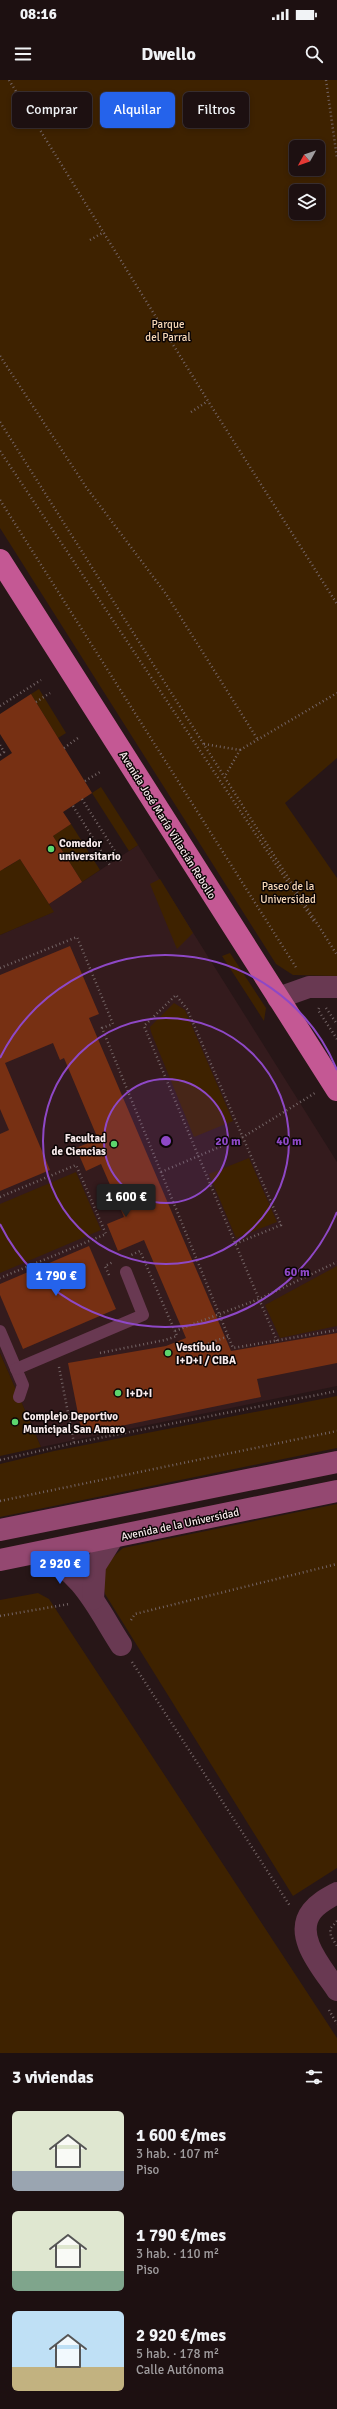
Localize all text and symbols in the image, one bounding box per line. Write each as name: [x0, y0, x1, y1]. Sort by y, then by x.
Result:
text: 08:16: [20, 5, 57, 23]
icon: menu: [12, 43, 34, 65]
text: Dwello: [141, 43, 196, 65]
icon: search: [303, 43, 325, 65]
chip: Comprar: [12, 92, 92, 128]
chip: Alquilar: [100, 92, 175, 128]
chip: Filtros: [183, 92, 249, 128]
north arrow: [289, 140, 325, 176]
map controls: [289, 140, 325, 220]
button: layers: [289, 184, 325, 220]
park label: Parque del Parral: [145, 318, 191, 344]
street label: Avenida José María Villacián Rebollo: [117, 749, 219, 902]
place label: Comedor universitario: [59, 837, 121, 863]
marker: Comedor universitario: [46, 844, 56, 854]
park label: Paseo de la Universidad: [260, 880, 316, 906]
place label: Facultad de Ciencias: [52, 1132, 106, 1158]
centre of rings: [159, 1134, 173, 1148]
text: 20 m: [215, 1134, 241, 1149]
text: 40 m: [276, 1134, 302, 1149]
marker: Facultad de Ciencias: [109, 1139, 119, 1149]
pin: 1 600 €: [89, 1184, 163, 1218]
text: 1 600 €: [106, 1189, 146, 1205]
pin: 1 790 €: [19, 1263, 93, 1297]
text: 60 m: [284, 1265, 310, 1280]
text: 1 790 €: [36, 1268, 76, 1284]
place label: Vestíbulo I+D+I / CIBA: [176, 1341, 236, 1367]
marker: Vestíbulo I+D+I / CIBA: [163, 1348, 173, 1358]
place label: I+D+I: [126, 1387, 152, 1400]
marker: I+D+I: [113, 1388, 123, 1398]
place label: Complejo Deportivo Municipal San Amaro: [23, 1410, 126, 1436]
marker: Complejo Deportivo Municipal San Amaro: [10, 1417, 20, 1427]
street label: Avenida de la Universidad: [120, 1506, 240, 1543]
pin: 2 920 €: [23, 1551, 97, 1585]
text: 2 920 €: [40, 1556, 80, 1572]
icon: filters: [303, 2066, 325, 2088]
text: 3 viviendas: [12, 2067, 94, 2088]
text: 1 600 €/mes: [136, 2125, 226, 2146]
icon: home: [44, 2127, 92, 2175]
text: 3 hab. · 107 m²: [136, 2146, 219, 2162]
text: Piso: [136, 2162, 159, 2178]
text: 1 790 €/mes: [136, 2225, 226, 2246]
icon: home: [44, 2227, 92, 2275]
text: 3 hab. · 110 m²: [136, 2246, 219, 2262]
text: Piso: [136, 2262, 159, 2278]
text: 2 920 €/mes: [136, 2325, 226, 2346]
icon: home: [44, 2327, 92, 2375]
text: 5 hab. · 178 m²: [136, 2346, 219, 2362]
text: Calle Autónoma: [136, 2362, 224, 2378]

